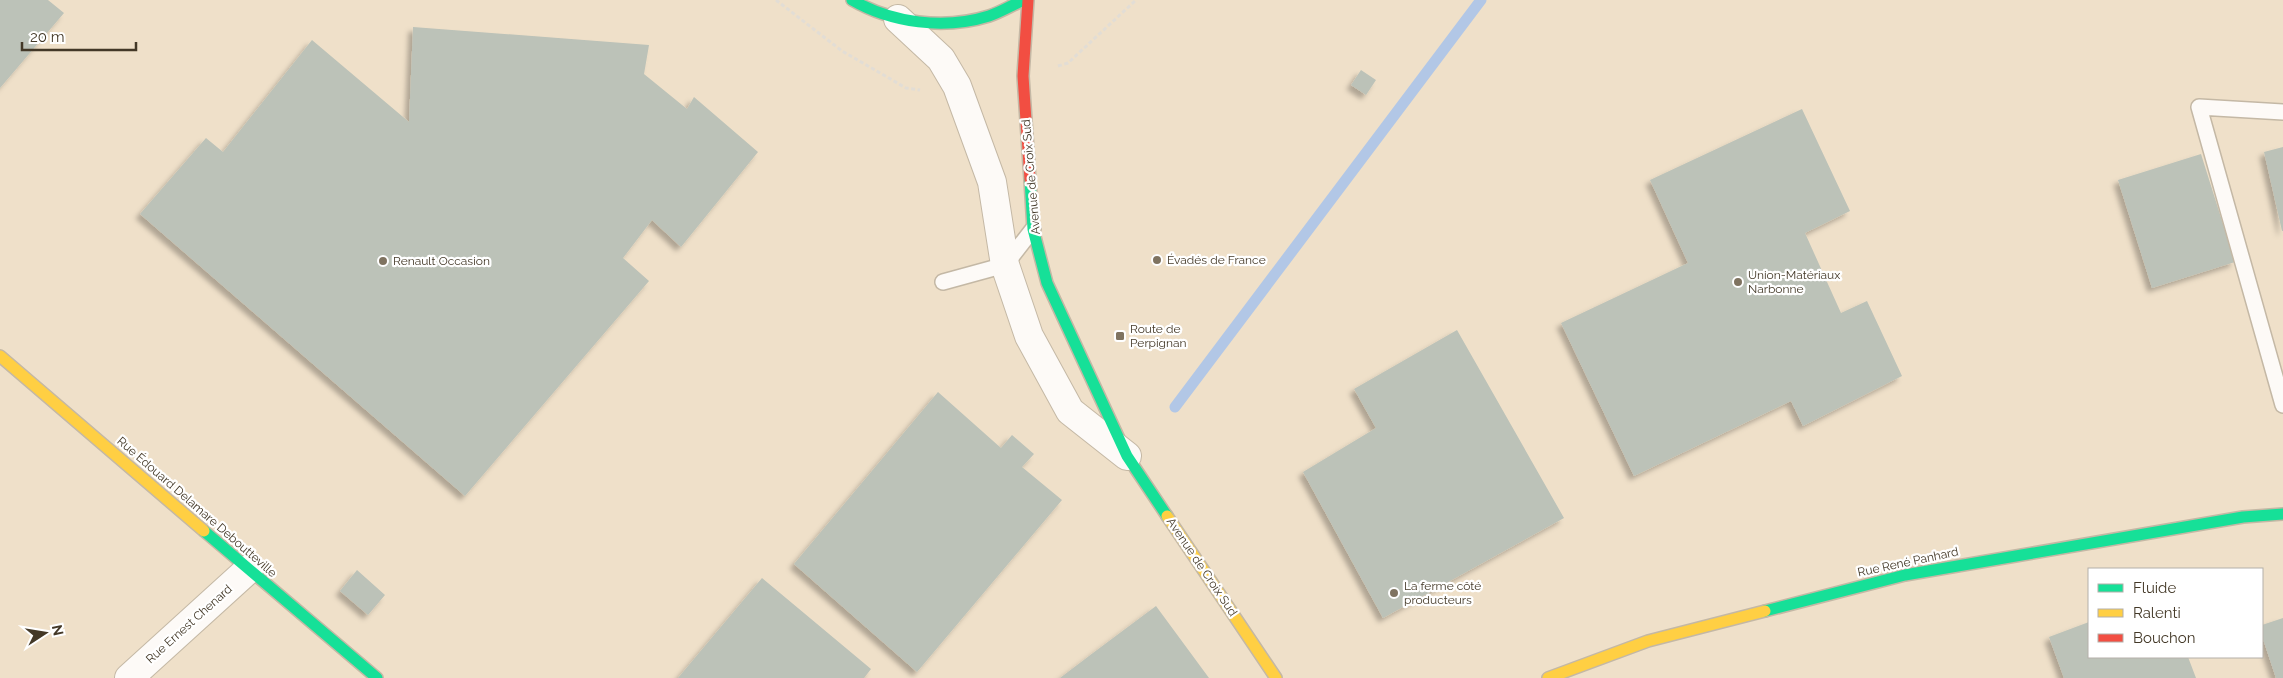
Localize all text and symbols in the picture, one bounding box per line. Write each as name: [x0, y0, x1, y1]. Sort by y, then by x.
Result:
scale bar: [22, 20, 136, 52]
text: 20 m: [30, 28, 65, 46]
street label: Avenue de Croix Sud: [1019, 119, 1043, 235]
place label: Évadés de France: [1167, 253, 1266, 267]
place label: Renault Occasion: [393, 254, 490, 268]
marker: Évadés de France: [1151, 254, 1163, 266]
marker: Renault Occasion: [377, 255, 389, 267]
place label: Union-Matériaux Narbonne: [1748, 268, 1840, 296]
marker: Union-Matériaux Narbonne: [1732, 276, 1744, 288]
place label: Route de Perpignan: [1130, 322, 1187, 350]
marker: Route de Perpignan: [1114, 330, 1126, 342]
street label: Rue Édouard Delamare Deboutteville: [114, 434, 280, 580]
street label: Avenue de Croix Sud: [1164, 515, 1240, 619]
street label: Rue René Panhard: [1856, 544, 1960, 580]
legend: [2088, 568, 2263, 658]
place label: La ferme côté producteurs: [1404, 579, 1481, 607]
text: Fluide: [2133, 579, 2176, 597]
street label: Rue Ernest Chenard: [143, 582, 235, 666]
marker: La ferme côté producteurs: [1388, 587, 1400, 599]
text: Ralenti: [2133, 604, 2181, 622]
north arrow: [20, 608, 70, 658]
text: N: [49, 623, 67, 637]
text: Bouchon: [2133, 629, 2195, 647]

